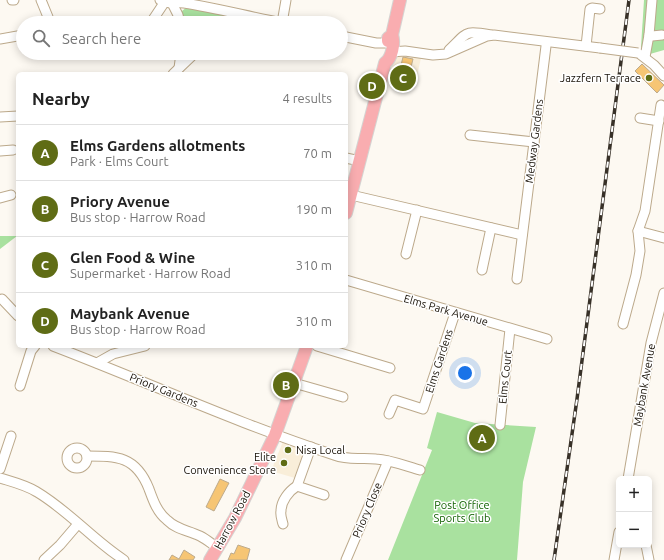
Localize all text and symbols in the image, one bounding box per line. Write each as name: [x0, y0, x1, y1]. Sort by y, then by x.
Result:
search box: [16, 16, 348, 60]
icon: search: [30, 27, 52, 49]
text: Search here: [62, 30, 141, 47]
pin: C: [390, 63, 416, 93]
pin: D: [359, 71, 385, 101]
place label: Jazzfern Terrace: [560, 72, 641, 84]
marker: Jazzfern Terrace: [644, 73, 654, 83]
text: Nearby: [32, 89, 90, 108]
text: 4 results: [282, 91, 332, 105]
street label: Medway Gardens: [523, 98, 545, 184]
text: Elms Gardens allotments: [70, 137, 245, 154]
text: A: [40, 146, 50, 160]
text: 70 m: [303, 146, 332, 160]
text: Park · Elms Court: [70, 154, 169, 168]
text: Priory Avenue: [70, 193, 170, 210]
text: B: [41, 202, 49, 216]
text: 190 m: [296, 202, 332, 216]
text: Bus stop · Harrow Road: [70, 210, 206, 224]
text: Glen Food & Wine: [70, 249, 195, 266]
text: C: [41, 258, 49, 272]
text: 310 m: [296, 258, 332, 272]
text: Supermarket · Harrow Road: [70, 266, 231, 280]
street label: Elms Park Avenue: [402, 292, 490, 328]
text: Maybank Avenue: [70, 305, 190, 322]
text: D: [40, 314, 50, 328]
text: 310 m: [296, 314, 332, 328]
text: Bus stop · Harrow Road: [70, 322, 206, 336]
street label: Elms Gardens: [423, 327, 455, 394]
street label: Maybank Avenue: [631, 343, 657, 427]
street label: Elms Court: [496, 349, 514, 404]
your location: [455, 363, 475, 383]
pin: B: [273, 370, 299, 400]
street label: Priory Gardens: [128, 371, 200, 409]
pin: A: [469, 423, 495, 453]
place label: Nisa Local: [296, 444, 345, 456]
marker: Nisa Local: [283, 445, 293, 455]
place label: Elite Convenience Store: [183, 451, 276, 476]
marker: Elite Convenience Store: [279, 458, 289, 468]
map controls: [616, 476, 652, 548]
button: +: [616, 476, 652, 512]
street label: Priory Close: [350, 481, 384, 539]
street label: Harrow Road: [212, 489, 252, 551]
park label: Post Office Sports Club: [434, 499, 490, 524]
button: −: [616, 512, 652, 548]

